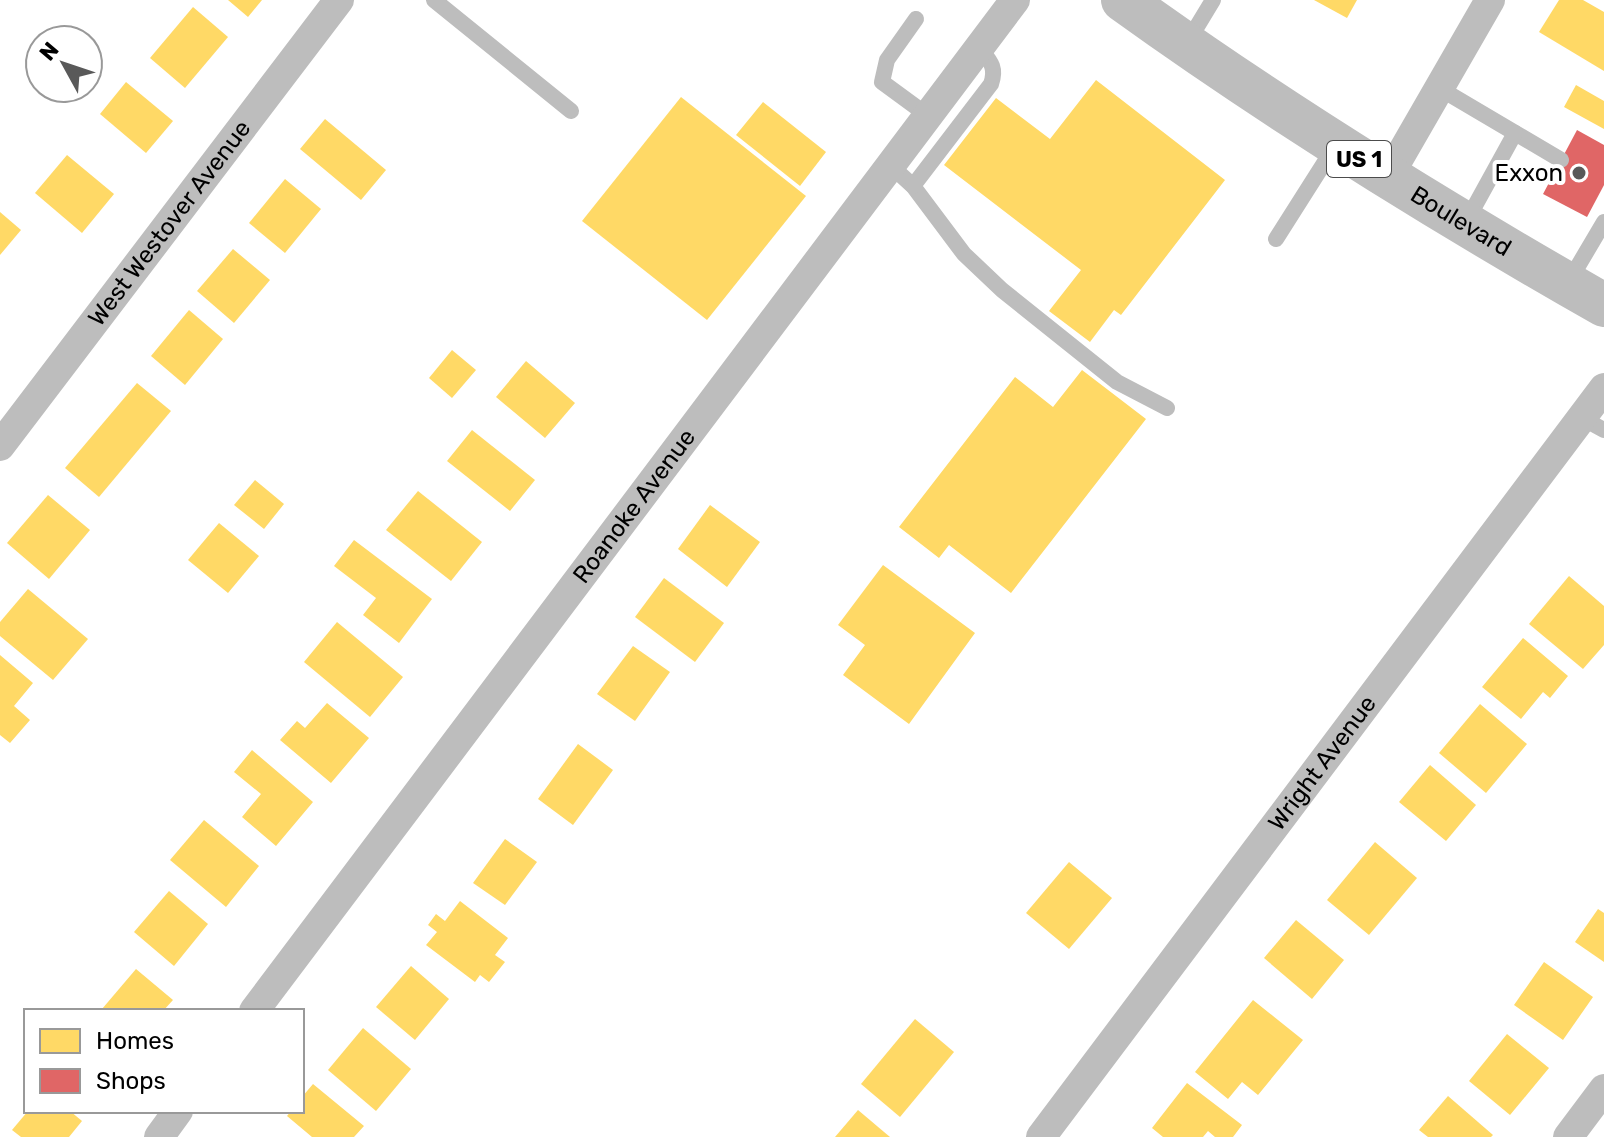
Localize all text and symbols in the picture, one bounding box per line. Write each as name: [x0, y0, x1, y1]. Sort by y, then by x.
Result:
north arrow: [24, 24, 104, 104]
text: N: [34, 37, 64, 66]
street label: West Westover Avenue: [82, 115, 256, 331]
road number: US 1: [1327, 141, 1391, 177]
place label: Exxon: [1495, 159, 1563, 187]
marker: Exxon: [1570, 164, 1588, 182]
street label: Boulevard: [1406, 180, 1516, 262]
street label: Roanoke Avenue: [567, 424, 701, 589]
street label: Wright Avenue: [1263, 690, 1382, 836]
legend: [24, 1009, 304, 1113]
text: Homes: [96, 1027, 174, 1055]
text: Shops: [96, 1067, 166, 1095]

